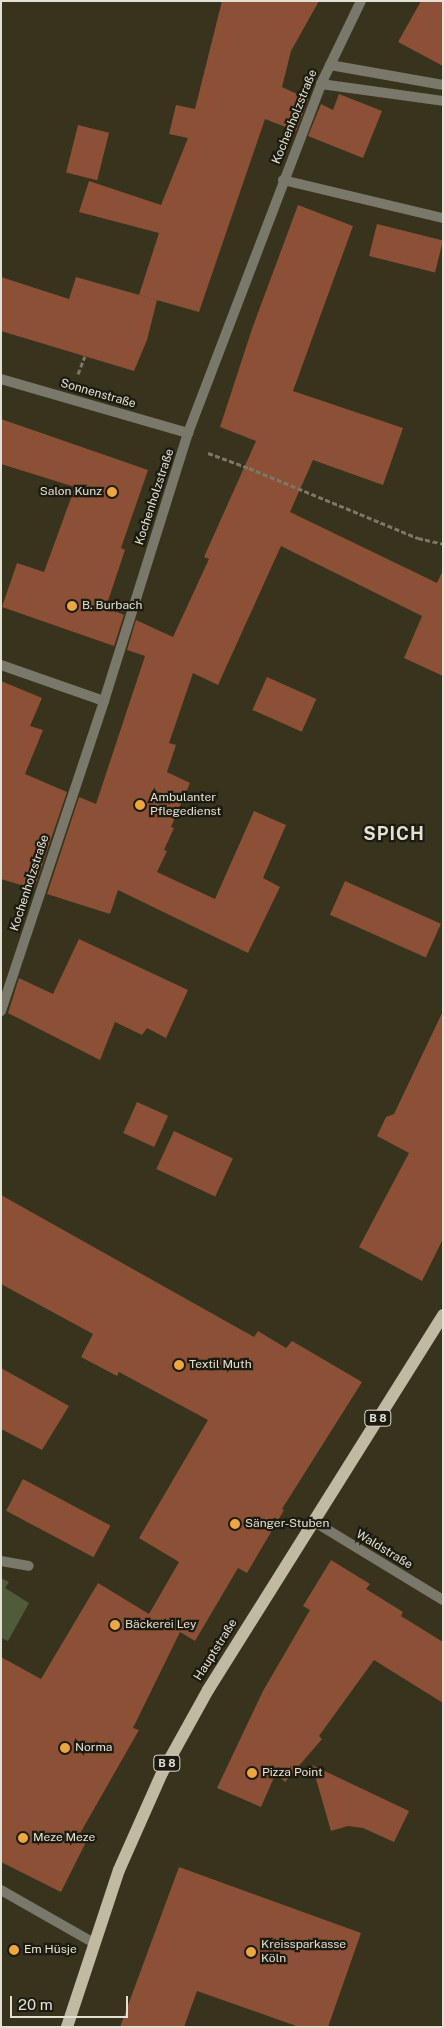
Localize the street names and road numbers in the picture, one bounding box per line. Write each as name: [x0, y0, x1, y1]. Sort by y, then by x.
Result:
street label: Kochenholzstraße: [269, 68, 321, 166]
street label: Sonnenstraße: [59, 376, 137, 412]
street label: Kochenholzstraße: [133, 447, 177, 547]
street label: Kochenholzstraße: [8, 833, 52, 933]
road number: B 8: [364, 1410, 392, 1426]
street label: Waldstraße: [353, 1527, 415, 1573]
street label: Hauptstraße: [191, 1617, 241, 1683]
road number: B 8: [153, 1755, 181, 1772]

